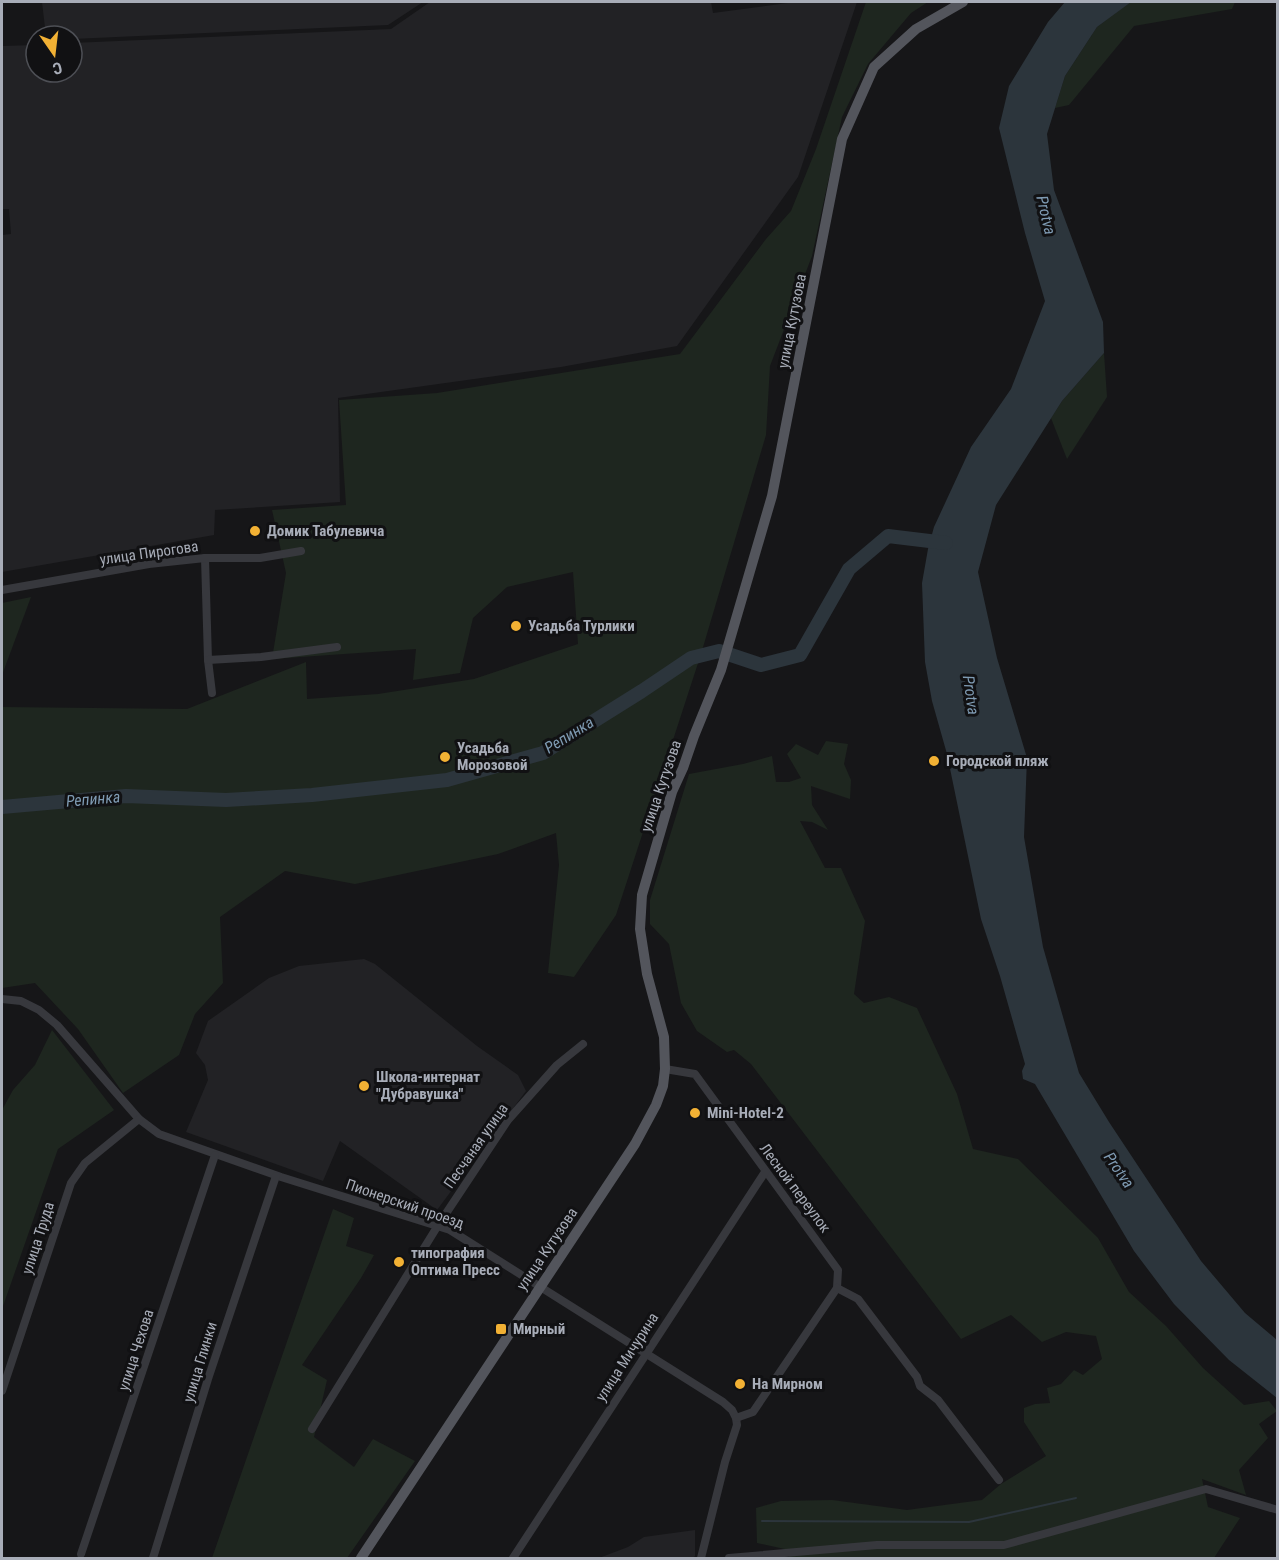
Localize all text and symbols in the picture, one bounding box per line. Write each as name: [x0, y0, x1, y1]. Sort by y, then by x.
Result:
north arrow: [24, 24, 84, 84]
text: С: [51, 58, 64, 78]
water label: Protva: [1032, 194, 1060, 236]
street label: улица Кутузова: [774, 272, 810, 370]
place label: Домик Табулевича: [267, 522, 384, 540]
marker: Домик Табулевича: [248, 524, 262, 538]
street label: улица Пирогова: [99, 537, 199, 569]
place label: Усадьба Турлики: [528, 617, 635, 635]
marker: Усадьба Турлики: [509, 619, 523, 633]
water label: Protva: [959, 674, 983, 716]
water label: Репинка: [541, 713, 597, 757]
street label: улица Кутузова: [637, 738, 685, 834]
place label: Усадьба Морозовой: [457, 739, 527, 774]
marker: Усадьба Морозовой: [438, 750, 452, 764]
place label: Городской пляж: [946, 752, 1049, 770]
marker: Городской пляж: [927, 754, 941, 768]
water label: Репинка: [65, 787, 121, 811]
place label: Школа-интернат "Дубравушка": [376, 1068, 480, 1103]
marker: Школа-интернат "Дубравушка": [357, 1079, 371, 1093]
street label: Песчаная улица: [440, 1100, 512, 1192]
place label: Mini-Hotel-2: [707, 1104, 784, 1122]
marker: Mini-Hotel-2: [688, 1106, 702, 1120]
street label: Лесной переулок: [756, 1140, 834, 1236]
water label: Protva: [1100, 1148, 1138, 1192]
street label: Пионерский проезд: [344, 1175, 466, 1233]
street label: улица Труда: [18, 1200, 58, 1276]
street label: улица Кутузова: [513, 1204, 581, 1294]
place label: типография Оптима Пресс: [411, 1244, 500, 1279]
marker: типография Оптима Пресс: [392, 1255, 406, 1269]
street label: улица Чехова: [114, 1307, 158, 1393]
street label: улица Мичурина: [592, 1309, 662, 1405]
street label: улица Глинки: [179, 1320, 221, 1404]
place label: Мирный: [513, 1320, 565, 1338]
marker: Мирный: [494, 1322, 508, 1336]
place label: На Мирном: [752, 1375, 823, 1393]
marker: На Мирном: [733, 1377, 747, 1391]

